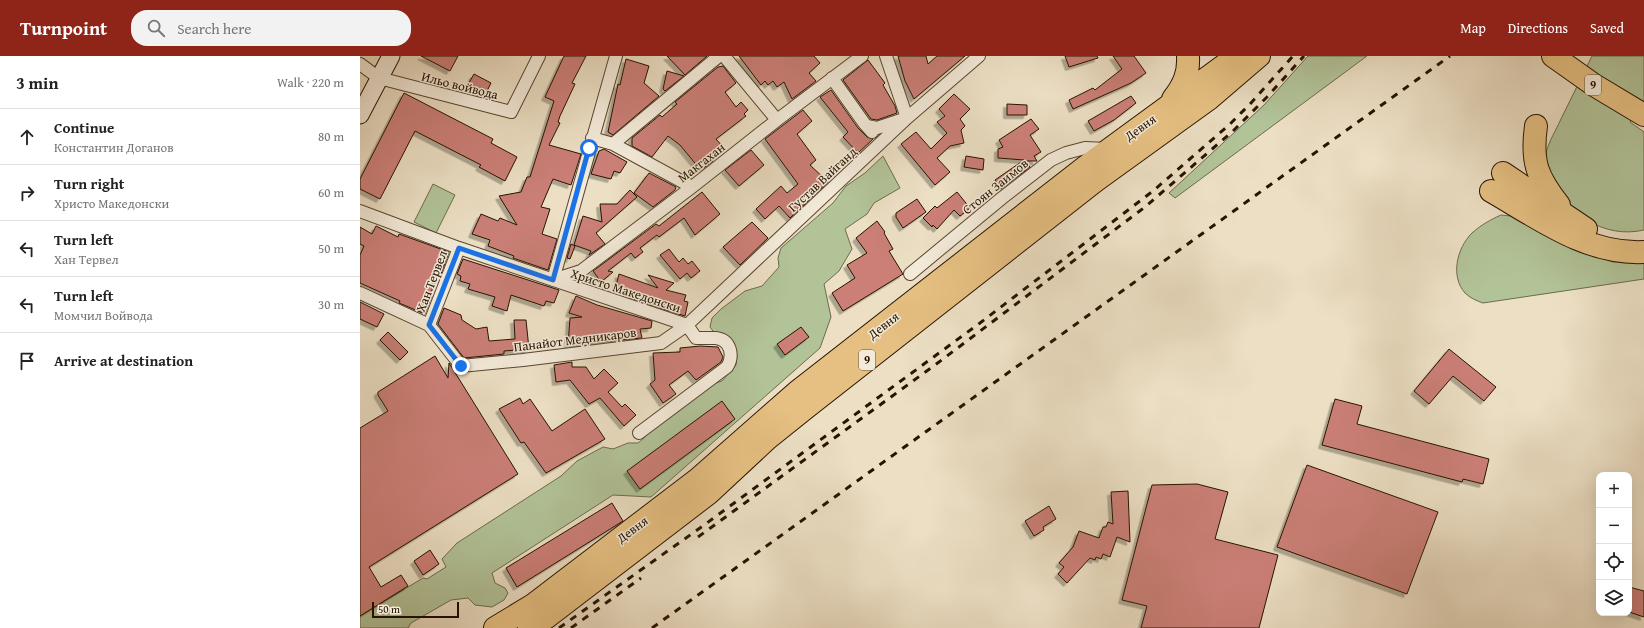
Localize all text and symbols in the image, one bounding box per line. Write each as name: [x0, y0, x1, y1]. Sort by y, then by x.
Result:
search box: [131, 10, 411, 46]
text: Turnpoint: [20, 14, 107, 42]
icon: search: [145, 17, 167, 39]
text: Search here: [177, 18, 251, 39]
text: Map: [1460, 18, 1486, 38]
text: Directions: [1508, 18, 1568, 38]
text: Saved: [1590, 18, 1624, 38]
street label: Ильо войвода: [420, 67, 501, 104]
text: 3 min: [16, 70, 58, 95]
text: Walk · 220 m: [277, 73, 344, 92]
road number: 9: [1585, 75, 1601, 95]
street label: Девня: [1120, 109, 1160, 146]
text: Continue: [54, 117, 115, 138]
icon: ahead: [16, 126, 38, 148]
text: 80 m: [318, 127, 344, 146]
text: Константин Доганов: [54, 138, 174, 157]
street label: Макгахан: [674, 138, 729, 187]
route start: [580, 139, 598, 157]
street label: Густав Вайганд: [784, 142, 861, 216]
street label: Стоян Заимов: [958, 154, 1032, 219]
text: Turn right: [54, 173, 125, 194]
icon: right: [16, 182, 38, 204]
text: 60 m: [318, 183, 344, 202]
text: Христо Македонски: [54, 194, 169, 213]
text: Turn left: [54, 229, 113, 250]
icon: left: [16, 238, 38, 260]
text: 50 m: [318, 239, 344, 258]
street label: Хан Тервел: [411, 248, 452, 315]
text: Хан Тервел: [54, 250, 119, 269]
street label: Христо Македонски: [568, 264, 684, 317]
text: Turn left: [54, 285, 113, 306]
icon: left: [16, 294, 38, 316]
text: 30 m: [318, 295, 344, 314]
text: Момчил Войвода: [54, 306, 153, 325]
street label: Девня: [863, 307, 903, 344]
street label: Панайот Медникаров: [513, 323, 637, 356]
icon: arrive: [16, 350, 38, 372]
text: Arrive at destination: [54, 350, 193, 371]
road number: 9: [859, 350, 875, 370]
route end: [452, 357, 470, 375]
map controls: [1596, 472, 1632, 616]
button: +: [1596, 472, 1632, 508]
button: −: [1596, 508, 1632, 544]
street label: Девня: [612, 511, 652, 548]
button: locate: [1596, 544, 1632, 580]
button: layers: [1596, 580, 1632, 616]
scale bar: [372, 600, 459, 619]
text: 50 m: [378, 601, 400, 617]

